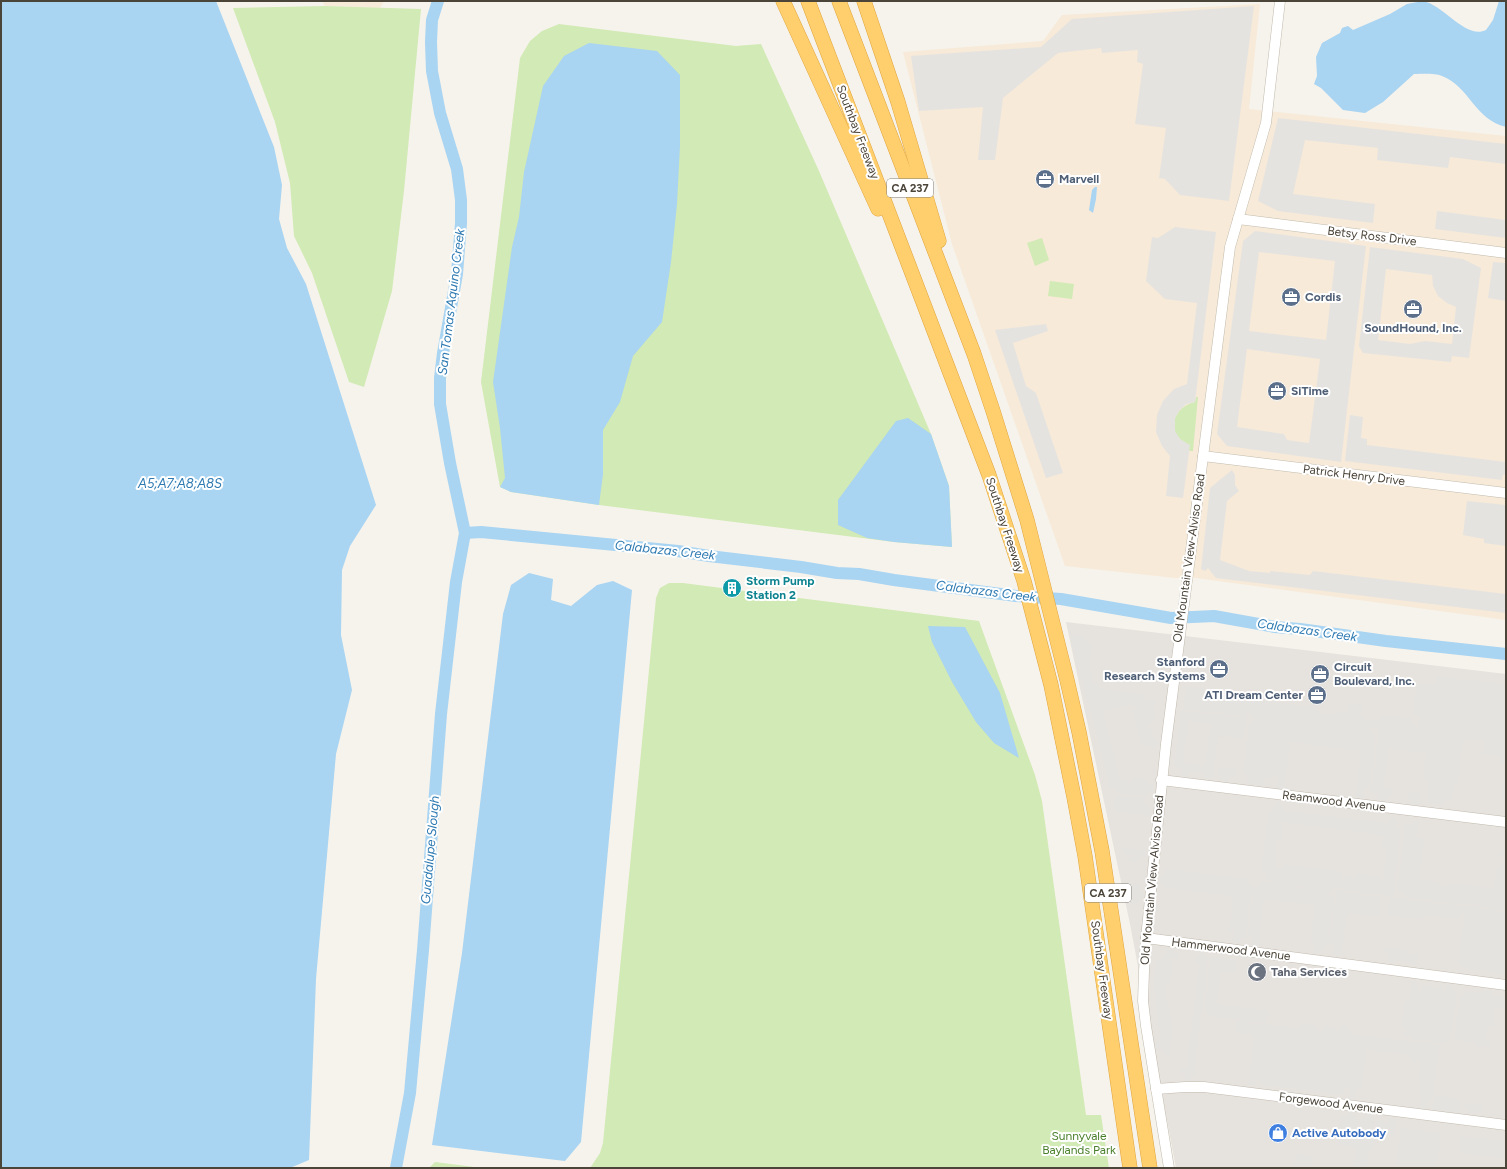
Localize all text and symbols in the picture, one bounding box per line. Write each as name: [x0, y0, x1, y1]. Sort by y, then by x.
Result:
street label: Southbay Freeway: [834, 83, 883, 182]
office icon: Marvell: [1034, 168, 1056, 190]
place label: Marvell: [1059, 172, 1099, 186]
road number: CA 237: [887, 179, 933, 197]
street label: Betsy Ross Drive: [1327, 224, 1418, 248]
water label: San Tomas Aquino Creek: [435, 227, 467, 376]
office icon: Cordis: [1280, 286, 1302, 308]
place label: Cordis: [1305, 290, 1342, 304]
office icon: SoundHound, Inc.: [1402, 298, 1424, 320]
place label: SoundHound, Inc.: [1364, 321, 1462, 335]
office icon: SiTime: [1266, 380, 1288, 402]
place label: SiTime: [1291, 384, 1329, 398]
street label: Patrick Henry Drive: [1302, 462, 1406, 488]
street label: Old Mountain View-Alviso Road: [1170, 473, 1208, 643]
street label: Southbay Freeway: [983, 475, 1027, 575]
water label: A5;A7;A8;A8S: [137, 476, 222, 491]
water label: Calabazas Creek: [614, 537, 716, 563]
place label: Storm Pump Station 2: [746, 574, 815, 602]
building icon: Storm Pump Station 2: [721, 577, 743, 599]
water label: Calabazas Creek: [935, 577, 1037, 605]
water label: Calabazas Creek: [1256, 616, 1358, 645]
place label: Stanford Research Systems: [1104, 655, 1205, 683]
office icon: Stanford Research Systems: [1208, 658, 1230, 680]
place label: Circuit Boulevard, Inc.: [1334, 660, 1415, 688]
office icon: Circuit Boulevard, Inc.: [1309, 663, 1331, 685]
office icon: ATI Dream Center: [1306, 684, 1328, 706]
place label: ATI Dream Center: [1204, 688, 1303, 702]
street label: Reamwood Avenue: [1281, 788, 1387, 814]
water label: Guadalupe Slough: [418, 795, 442, 905]
street label: Old Mountain View-Alviso Road: [1138, 795, 1166, 965]
road number: CA 237: [1085, 884, 1131, 902]
street label: Southbay Freeway: [1088, 920, 1116, 1021]
street label: Hammerwood Avenue: [1171, 935, 1292, 963]
mosque icon: Taha Services: [1246, 961, 1268, 983]
place label: Taha Services: [1271, 965, 1347, 979]
street label: Forgewood Avenue: [1278, 1090, 1384, 1116]
shop icon: Active Autobody: [1267, 1122, 1289, 1144]
place label: Active Autobody: [1292, 1126, 1386, 1140]
park label: Sunnyvale Baylands Park: [1042, 1129, 1116, 1157]

